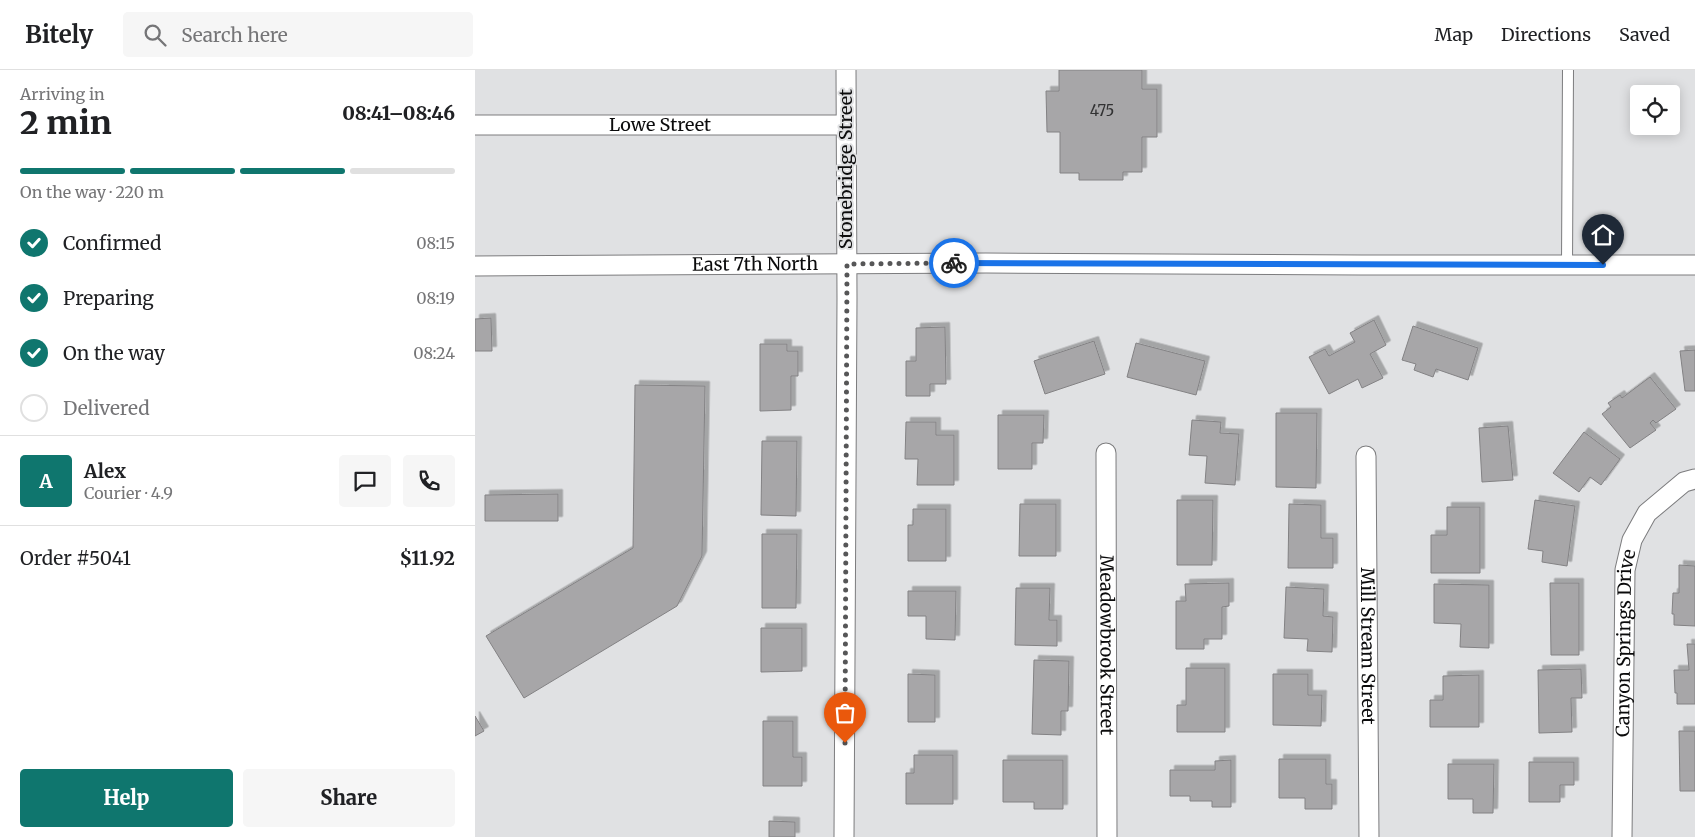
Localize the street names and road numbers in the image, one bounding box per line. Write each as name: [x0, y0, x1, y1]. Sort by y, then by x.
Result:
street label: Stonebridge Street: [834, 89, 857, 249]
street label: Lowe Street: [609, 113, 711, 136]
street label: East 7th North: [692, 252, 818, 276]
street label: Canyon Springs Drive: [1611, 547, 1640, 737]
street label: Meadowbrook Street: [1095, 555, 1119, 735]
street label: Mill Stream Street: [1356, 567, 1380, 725]

